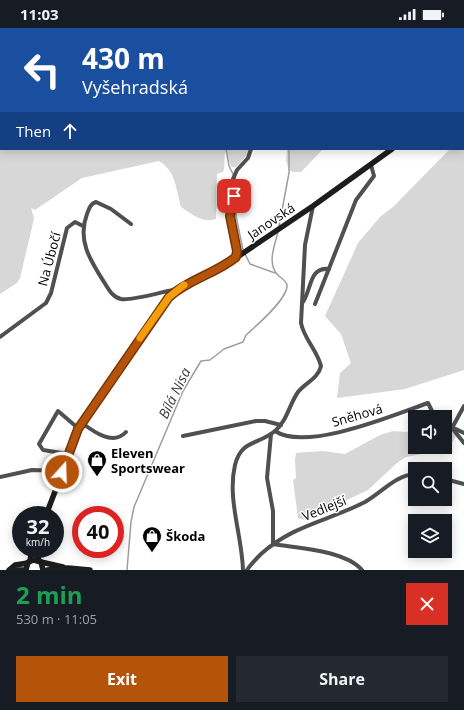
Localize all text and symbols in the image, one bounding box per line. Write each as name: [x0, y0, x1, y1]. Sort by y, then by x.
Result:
text: 11:03: [20, 4, 59, 24]
text: 430 m: [82, 39, 165, 77]
icon: left: [16, 44, 68, 96]
text: Vyšehradská: [82, 75, 188, 99]
icon: ahead: [59, 120, 81, 142]
text: Then: [16, 121, 51, 141]
pin: [217, 179, 251, 213]
icon: arrive: [223, 185, 245, 207]
street label: Janovská: [242, 199, 298, 244]
street label: Na Úbočí: [33, 229, 65, 288]
water label: Bílá Nisa: [154, 364, 194, 422]
street label: Sněhová: [330, 399, 384, 431]
map controls: [408, 410, 452, 558]
button: sound: [408, 410, 452, 454]
place label: Eleven Sportswear: [111, 444, 185, 477]
shop icon: Eleven Sportswear: [86, 449, 108, 477]
position arrow: [41, 451, 83, 493]
button: search: [408, 462, 452, 506]
street label: Vedlejší: [299, 491, 350, 525]
speed limit sign: 40: [72, 506, 124, 558]
text: 32: [27, 513, 49, 540]
button: layers: [408, 514, 452, 558]
shop icon: Škoda: [141, 525, 163, 553]
place label: Škoda: [166, 527, 205, 545]
text: km/h: [26, 535, 50, 549]
text: 2 min: [16, 578, 83, 611]
button: close: [406, 583, 448, 625]
text: 530 m · 11:05: [16, 610, 97, 628]
button: Exit: [16, 656, 228, 702]
button: Share: [236, 656, 448, 702]

